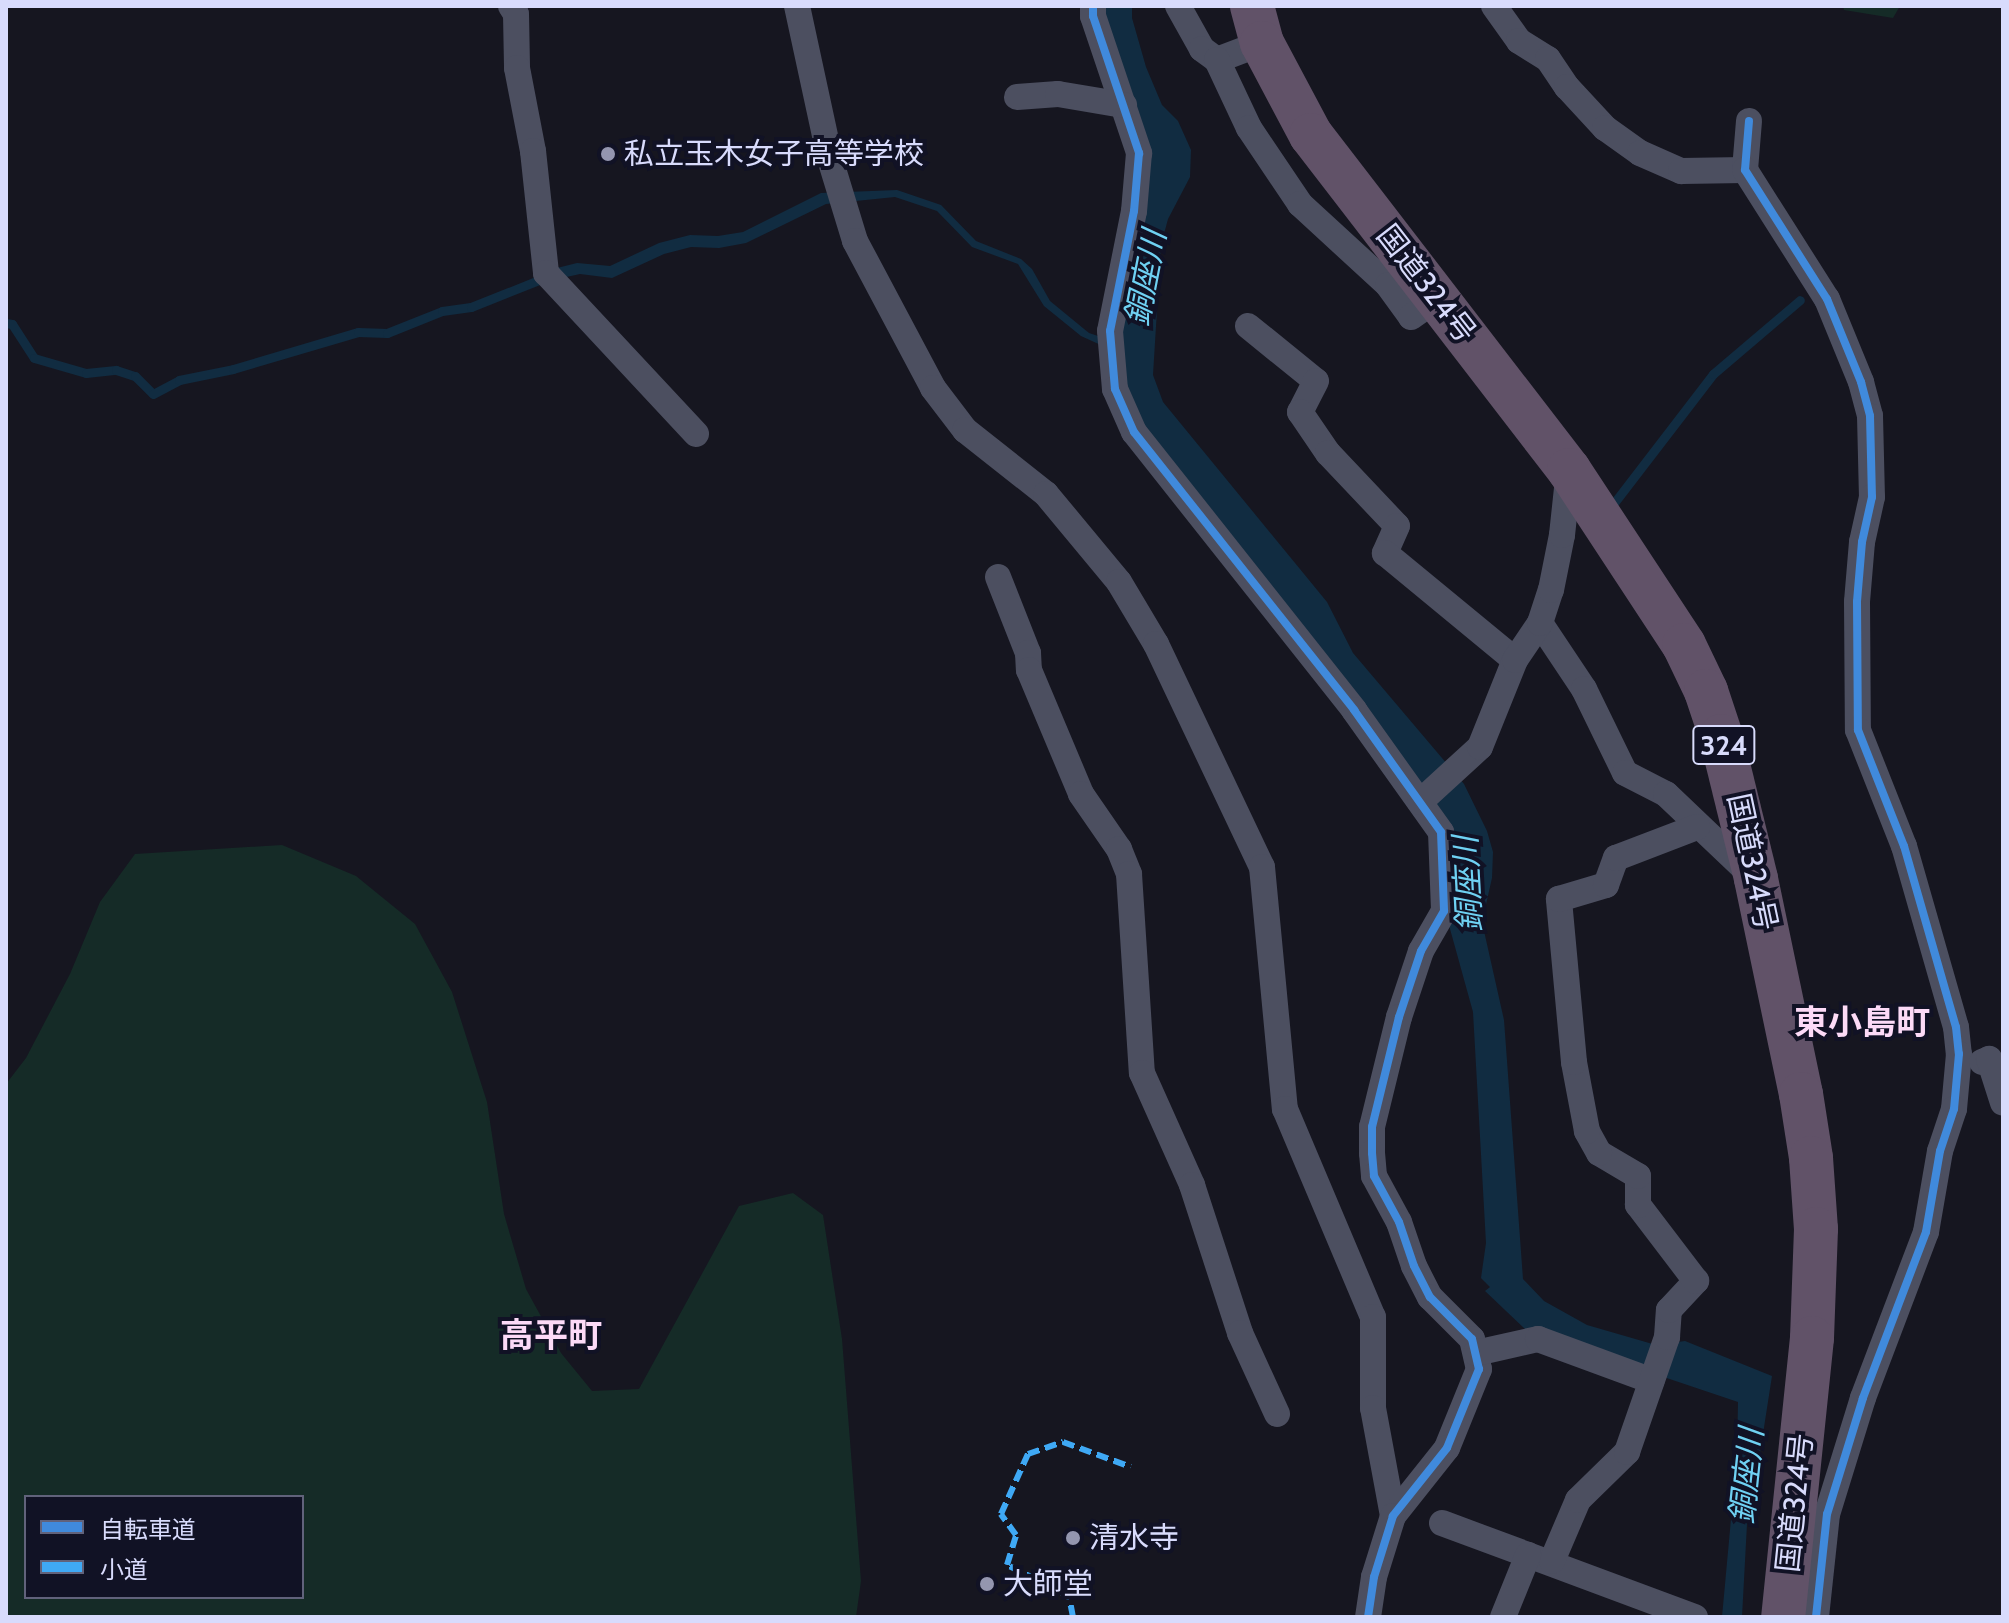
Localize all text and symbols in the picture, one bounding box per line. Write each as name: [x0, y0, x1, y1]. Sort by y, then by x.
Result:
place label: 私立玉木女子高等学校: [624, 136, 924, 172]
marker: 私立玉木女子高等学校: [599, 145, 617, 163]
street label: 国道324号: [1369, 218, 1483, 350]
water label: 銅座川: [1118, 227, 1174, 329]
road number: 324: [1692, 721, 1756, 769]
street label: 国道324号: [1720, 790, 1784, 934]
water label: 銅座川: [1446, 835, 1490, 933]
district label: 東小島町: [1794, 1003, 1930, 1043]
district label: 高平町: [500, 1316, 602, 1356]
water label: 銅座川: [1723, 1426, 1771, 1526]
street label: 国道324号: [1770, 1432, 1820, 1574]
legend: [24, 1495, 304, 1599]
text: 自転車道: [100, 1515, 196, 1544]
place label: 清水寺: [1089, 1520, 1179, 1556]
marker: 清水寺: [1064, 1529, 1082, 1547]
text: 小道: [100, 1555, 148, 1584]
place label: 大師堂: [1003, 1566, 1093, 1602]
marker: 大師堂: [978, 1575, 996, 1593]

